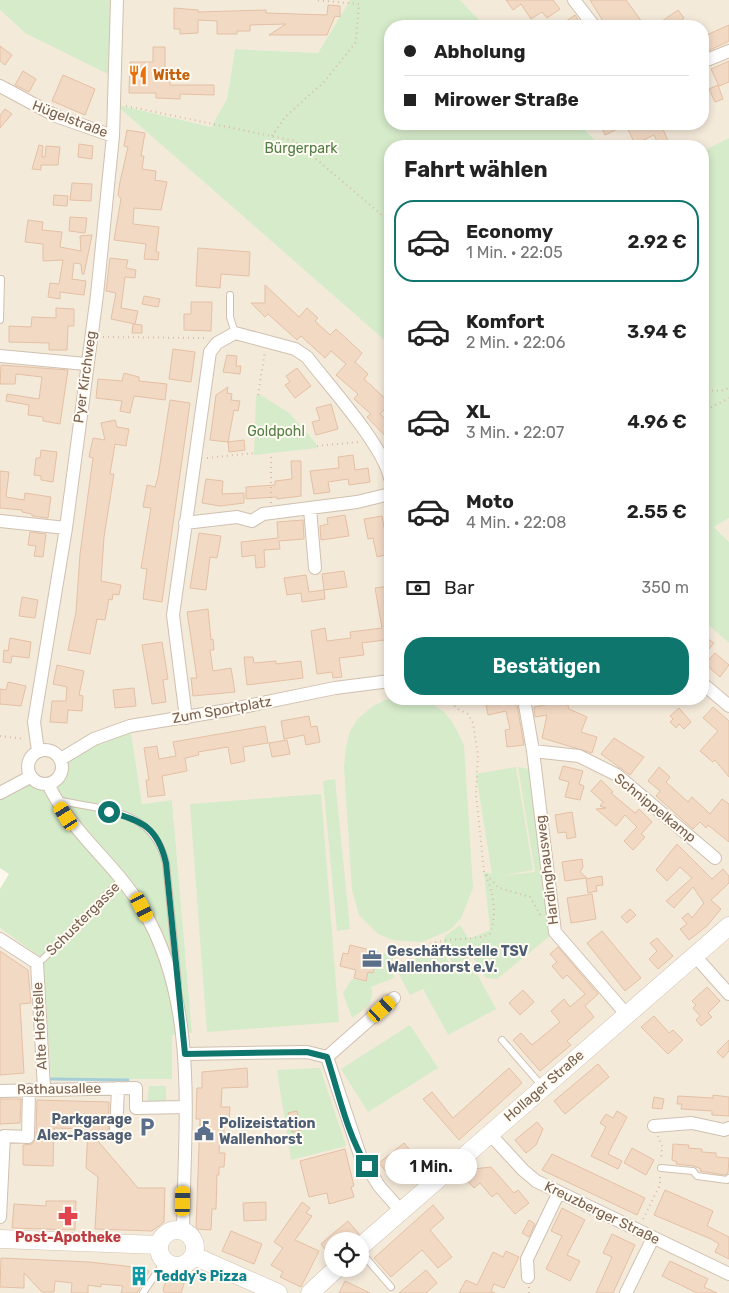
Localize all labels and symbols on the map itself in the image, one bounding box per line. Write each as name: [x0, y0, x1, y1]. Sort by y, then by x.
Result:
restaurant icon: Witte: [127, 64, 149, 86]
place label: Witte: [153, 67, 190, 84]
street label: Hügelstraße: [30, 97, 110, 141]
park label: Bürgerpark: [264, 140, 338, 157]
street label: Pyer Kirchweg: [70, 330, 100, 424]
park label: Goldpohl: [247, 423, 305, 440]
street label: Zum Sportplatz: [171, 693, 273, 727]
street label: Schnippelkamp: [611, 770, 699, 846]
car: [51, 799, 80, 833]
route start: [98, 801, 120, 823]
street label: Hardinghausweg: [532, 814, 562, 926]
street label: Schustergasse: [43, 879, 123, 959]
car: [128, 890, 155, 924]
place label: Geschäftsstelle TSV Wallenhorst e.V.: [387, 943, 528, 976]
office icon: Geschäftsstelle TSV Wallenhorst e.V.: [361, 948, 383, 970]
street label: Alte Hofstelle: [29, 981, 51, 1070]
car: [365, 993, 398, 1025]
street label: Hollager Straße: [501, 1047, 588, 1125]
street label: Rathausallee: [17, 1080, 101, 1098]
place label: Parkgarage Alex-Passage: [37, 1111, 132, 1144]
place label: Polizeistation Wallenhorst: [219, 1115, 315, 1148]
parking icon: Parkgarage Alex-Passage: [136, 1116, 158, 1138]
public building icon: Polizeistation Wallenhorst: [193, 1120, 215, 1142]
callout: 1 Min.: [384, 1148, 477, 1184]
route end: [356, 1155, 378, 1177]
street label: Kreuzberger Straße: [542, 1178, 663, 1248]
car: [175, 1186, 190, 1216]
pharmacy icon: Post-Apotheke: [57, 1205, 79, 1227]
place label: Post-Apotheke: [15, 1229, 121, 1246]
building icon: Teddy's Pizza: [128, 1265, 150, 1287]
place label: Teddy's Pizza: [154, 1268, 247, 1285]

